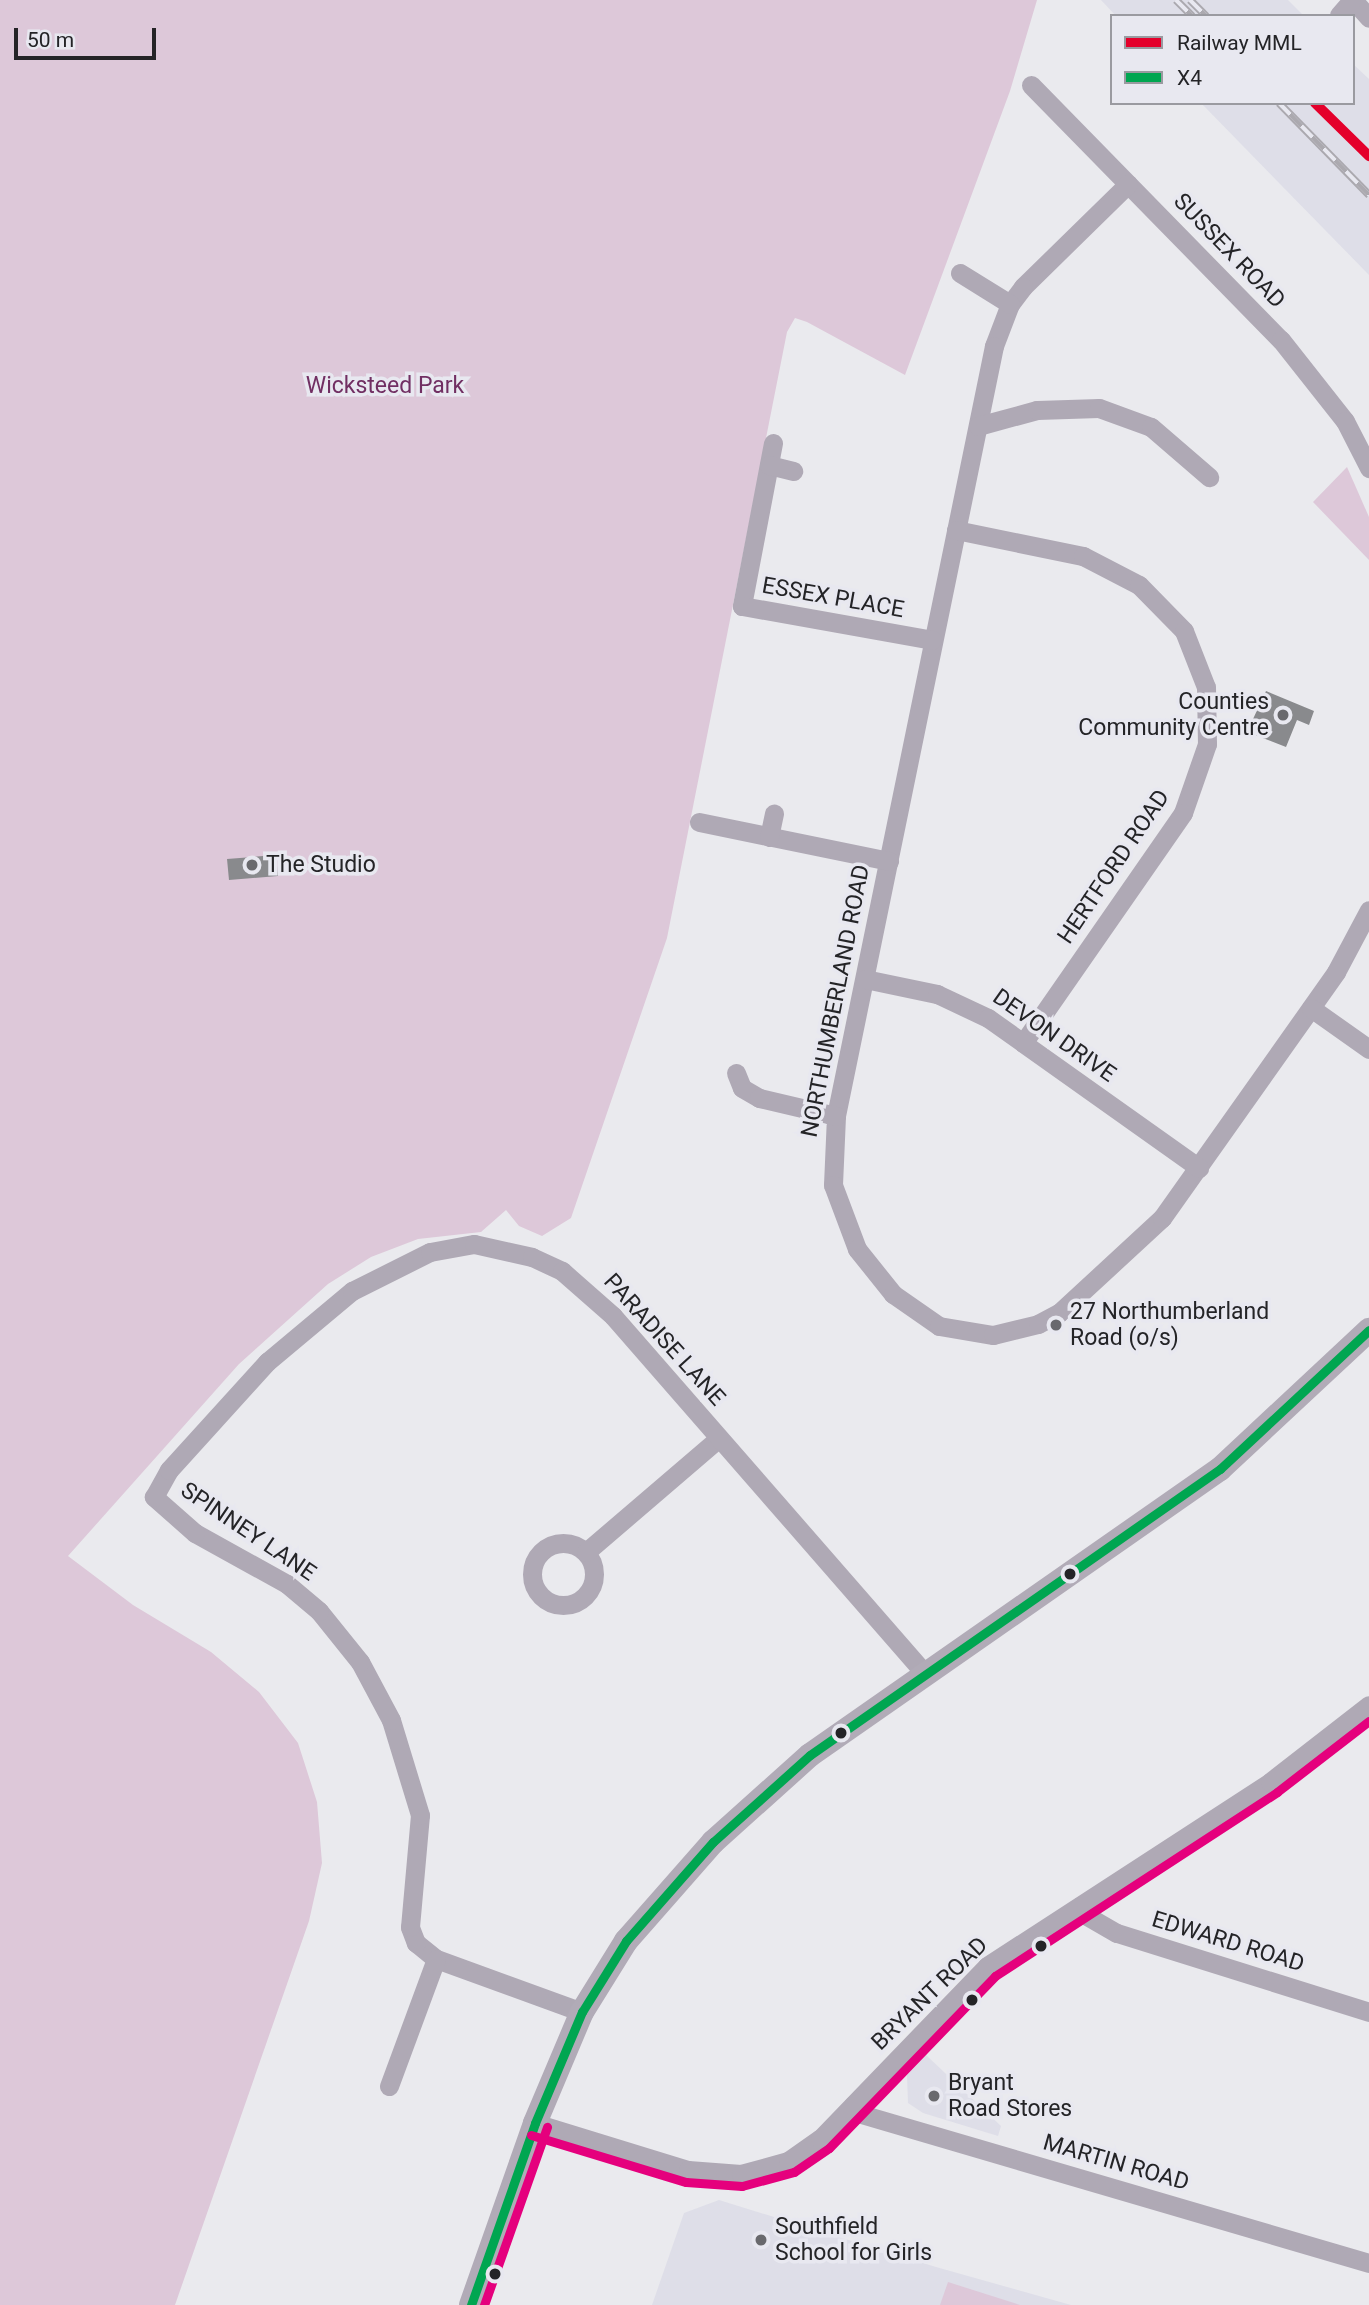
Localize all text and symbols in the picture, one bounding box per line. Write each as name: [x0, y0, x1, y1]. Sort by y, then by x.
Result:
scale bar: [18, 14, 159, 58]
legend: [1110, 14, 1355, 105]
text: 50 m: [27, 28, 74, 52]
text: Railway MML: [1177, 31, 1302, 55]
text: X4: [1177, 66, 1202, 90]
street label: SUSSEX ROAD: [1167, 188, 1291, 314]
park label: Wicksteed Park: [306, 372, 464, 400]
street label: ESSEX PLACE: [760, 572, 906, 624]
place label: Counties Community Centre: [1078, 688, 1269, 742]
marker: Counties Community Centre: [1275, 707, 1291, 723]
street label: HERTFORD ROAD: [1052, 785, 1176, 949]
place label: The Studio: [266, 851, 376, 879]
marker: The Studio: [244, 857, 260, 873]
street label: NORTHUMBERLAND ROAD: [796, 862, 876, 1140]
street label: DEVON DRIVE: [987, 983, 1121, 1089]
street label: PARADISE LANE: [598, 1268, 730, 1412]
place label: 27 Northumberland Road (o/s): [1070, 1298, 1269, 1352]
marker: 27 Northumberland Road (o/s): [1048, 1317, 1064, 1333]
street label: SPINNEY LANE: [175, 1477, 321, 1587]
unlabelled marker: [1063, 1567, 1077, 1581]
unlabelled marker: [834, 1726, 848, 1740]
street label: EDWARD ROAD: [1148, 1906, 1308, 1978]
street label: BRYANT ROAD: [866, 1932, 994, 2056]
unlabelled marker: [1034, 1939, 1048, 1953]
unlabelled marker: [965, 1993, 979, 2007]
place label: Bryant Road Stores: [948, 2069, 1072, 2123]
marker: Bryant Road Stores: [926, 2088, 942, 2104]
street label: MARTIN ROAD: [1040, 2129, 1192, 2197]
place label: Southfield School for Girls: [775, 2213, 932, 2267]
marker: Southfield School for Girls: [753, 2232, 769, 2248]
unlabelled marker: [488, 2267, 502, 2281]

